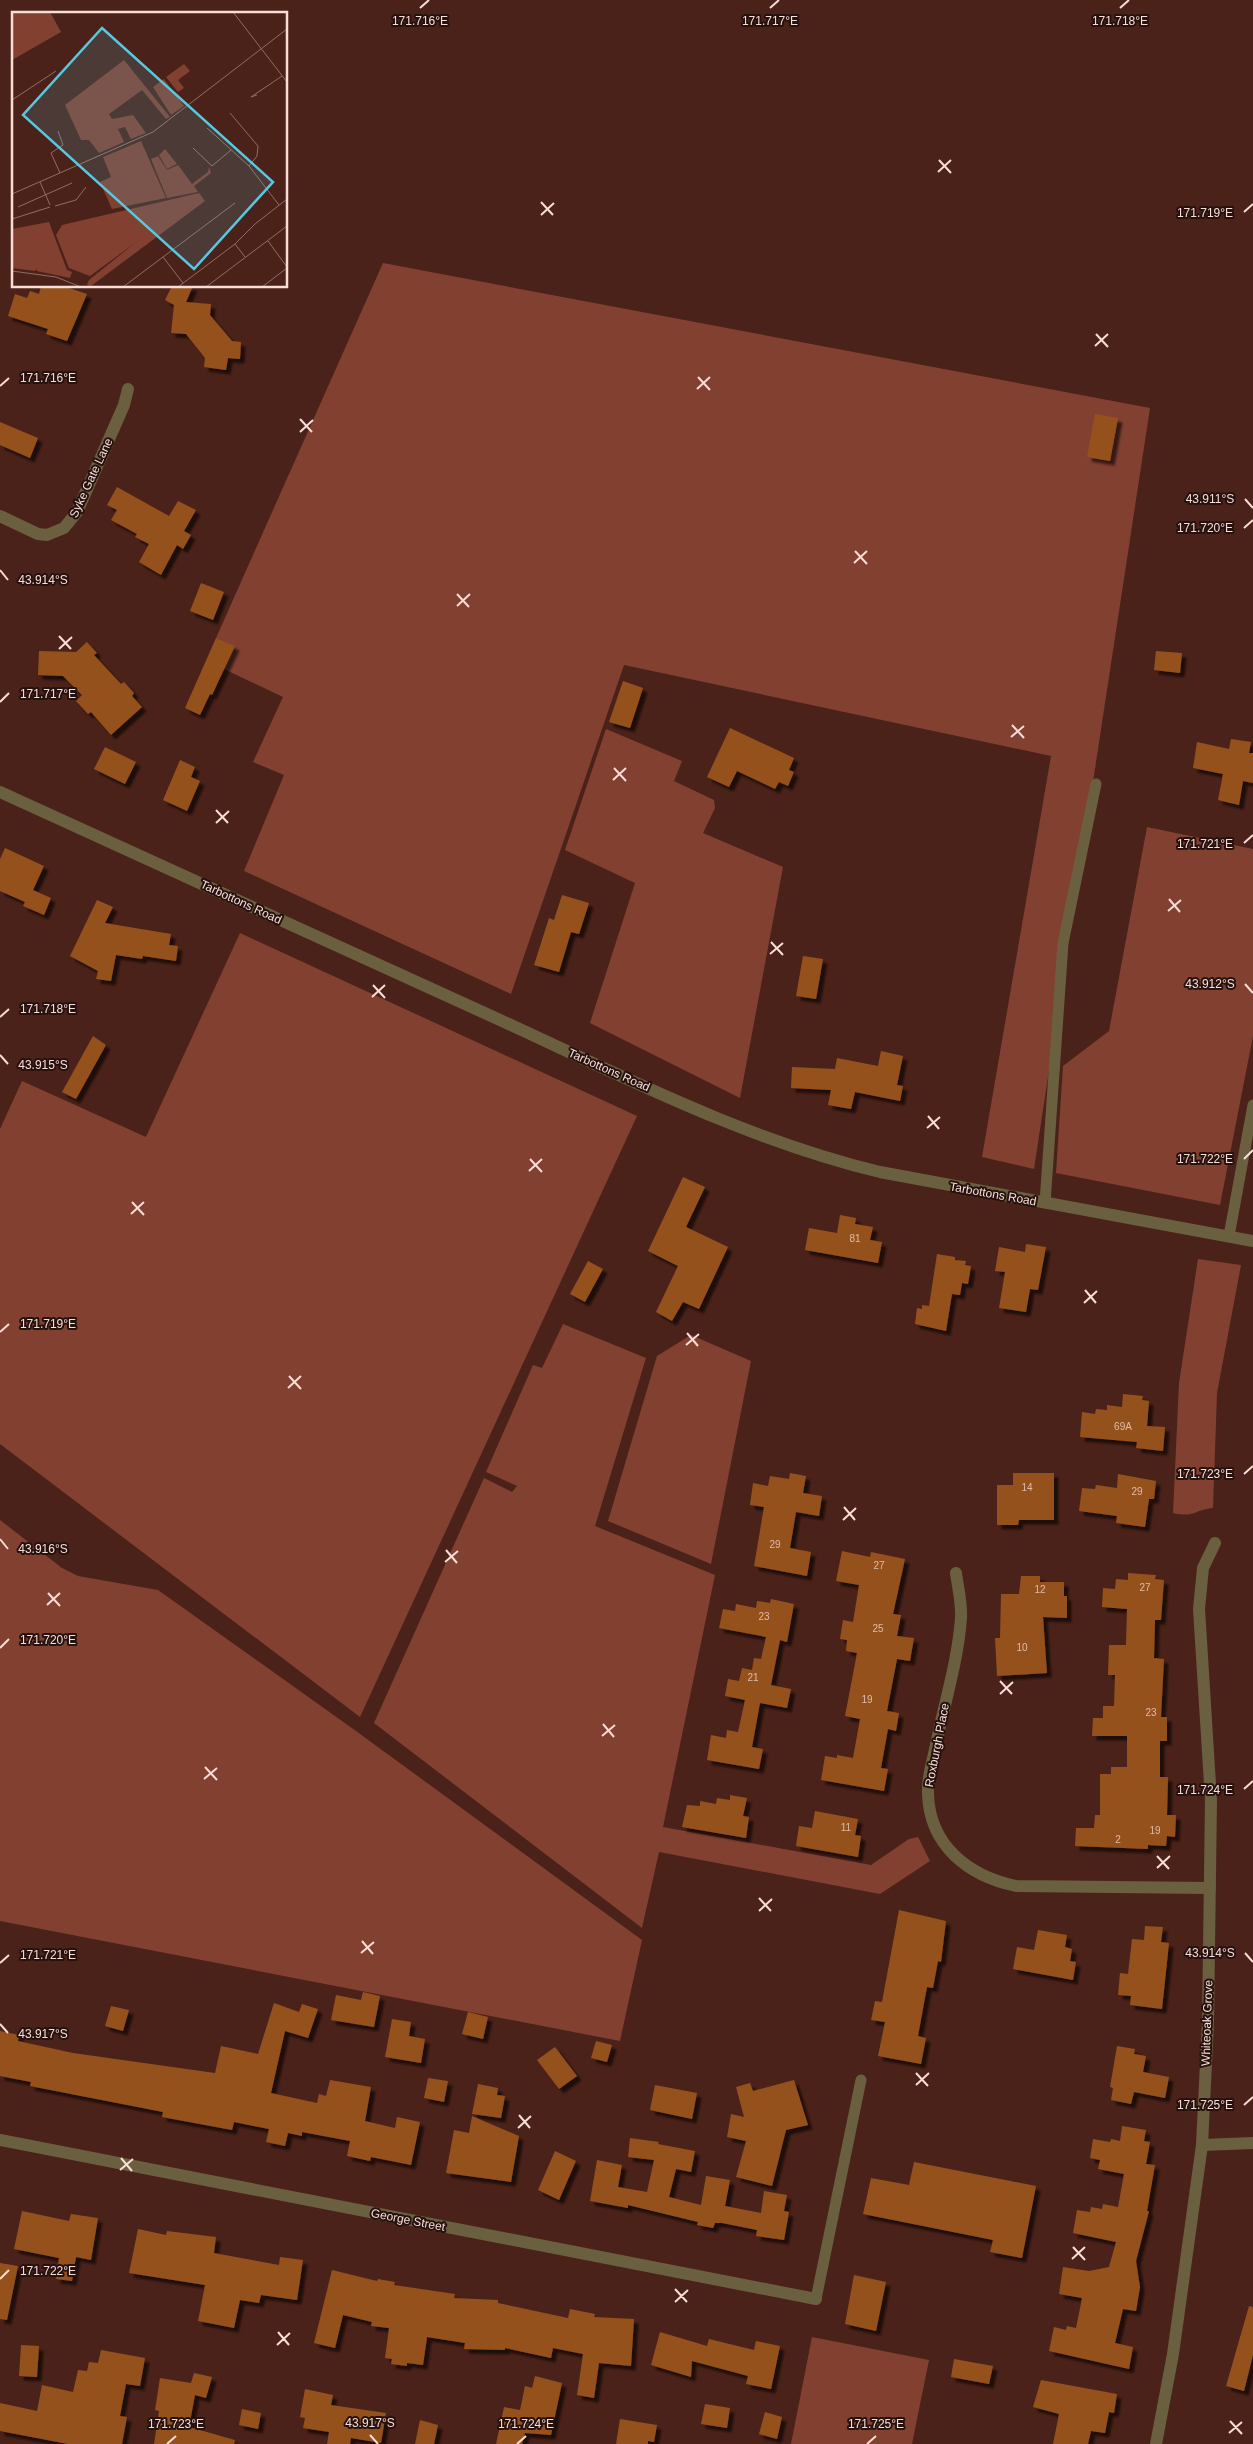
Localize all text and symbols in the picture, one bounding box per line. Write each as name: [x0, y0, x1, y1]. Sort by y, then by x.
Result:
inset map: [12, 12, 288, 288]
text: 171.716°E: [392, 14, 448, 28]
text: 171.717°E: [742, 14, 798, 28]
text: 171.718°E: [1092, 14, 1148, 28]
text: 171.719°E: [1177, 206, 1233, 220]
text: 171.716°E: [20, 371, 76, 385]
street label: Syke Gate Lane: [66, 436, 116, 520]
text: 43.911°S: [1186, 492, 1234, 506]
text: 171.720°E: [1177, 521, 1233, 535]
text: 43.914°S: [18, 573, 68, 587]
text: 171.717°E: [20, 687, 76, 701]
text: 171.721°E: [1177, 837, 1233, 851]
street label: Tarbottons Road: [198, 877, 284, 927]
text: 43.912°S: [1185, 977, 1235, 991]
text: 171.718°E: [20, 1002, 76, 1016]
street label: Tarbottons Road: [566, 1046, 652, 1094]
text: 43.915°S: [18, 1058, 68, 1072]
text: 171.722°E: [1177, 1152, 1233, 1166]
street label: Tarbottons Road: [948, 1179, 1038, 1209]
house number: 81: [849, 1233, 861, 1244]
text: 171.719°E: [20, 1317, 76, 1331]
house number: 69A: [1114, 1421, 1132, 1432]
text: 171.723°E: [1177, 1467, 1233, 1481]
house number: 14: [1021, 1482, 1033, 1493]
house number: 29: [1131, 1486, 1143, 1497]
house number: 29: [769, 1539, 781, 1550]
text: 43.916°S: [18, 1542, 68, 1556]
house number: 27: [873, 1560, 885, 1571]
house number: 27: [1139, 1582, 1151, 1593]
house number: 12: [1034, 1584, 1046, 1595]
house number: 23: [758, 1611, 770, 1622]
house number: 25: [872, 1623, 884, 1634]
text: 171.720°E: [20, 1633, 76, 1647]
house number: 10: [1016, 1642, 1028, 1653]
house number: 21: [747, 1672, 759, 1683]
house number: 19: [861, 1694, 873, 1705]
street label: Roxburgh Place: [922, 1701, 952, 1788]
house number: 23: [1145, 1707, 1157, 1718]
text: 171.724°E: [1177, 1783, 1233, 1797]
house number: 11: [841, 1822, 852, 1833]
house number: 19: [1149, 1825, 1161, 1836]
house number: 2: [1115, 1834, 1121, 1845]
text: 43.914°S: [1185, 1946, 1235, 1960]
text: 171.721°E: [20, 1948, 76, 1962]
street label: Whiteoak Grove: [1199, 1979, 1216, 2066]
text: 43.917°S: [18, 2027, 68, 2041]
text: 171.725°E: [1177, 2098, 1233, 2112]
street label: George Street: [370, 2206, 447, 2234]
text: 171.722°E: [20, 2264, 76, 2278]
text: 43.917°S: [345, 2416, 395, 2430]
text: 171.723°E: [148, 2417, 204, 2431]
text: 171.724°E: [498, 2417, 554, 2431]
text: 171.725°E: [848, 2417, 904, 2431]

